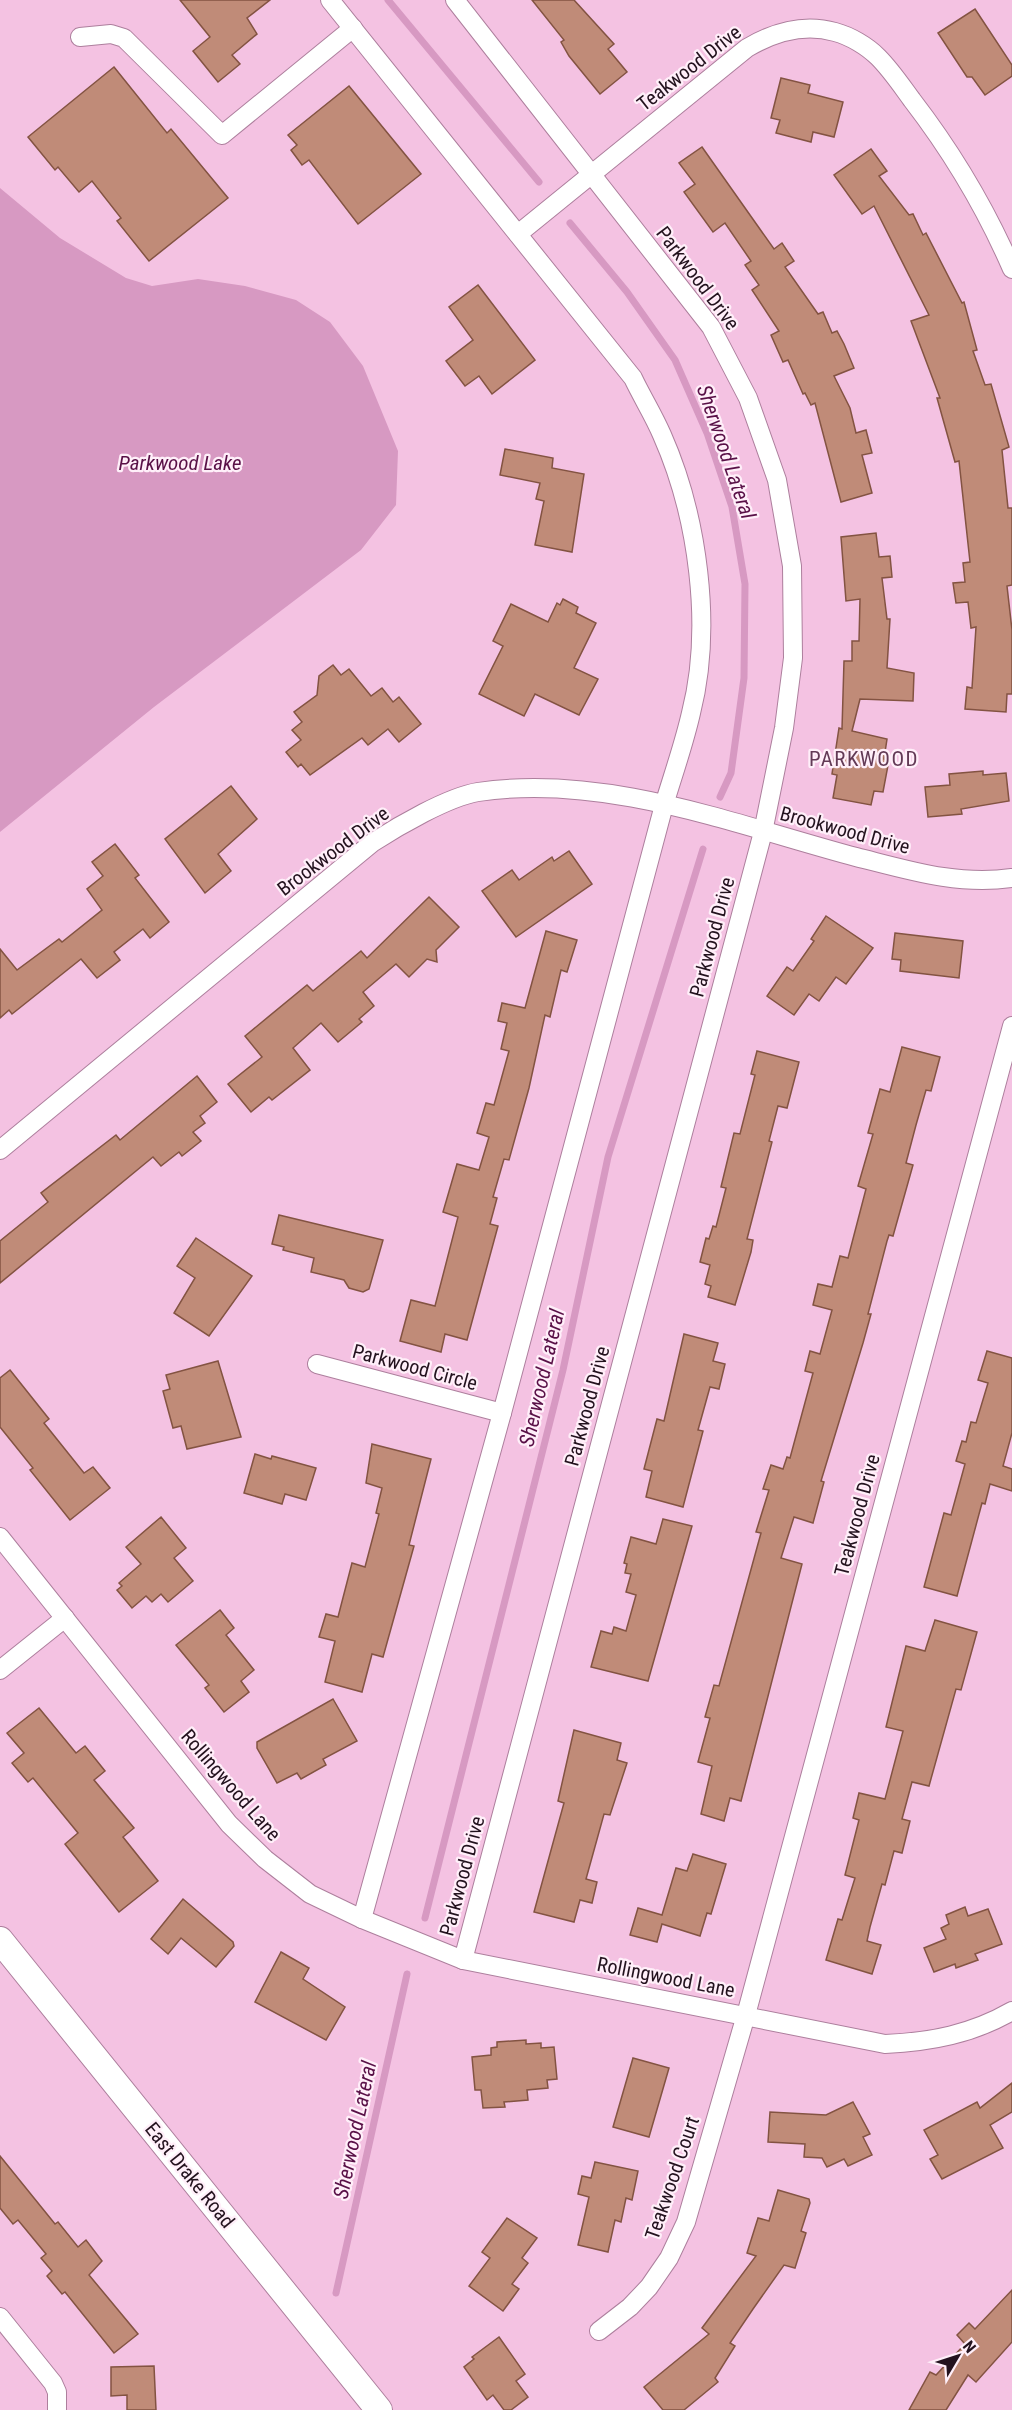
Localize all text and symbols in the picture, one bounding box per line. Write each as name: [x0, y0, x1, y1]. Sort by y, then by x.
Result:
street label: Teakwood Drive: [632, 20, 746, 116]
street label: Parkwood Drive: [651, 222, 745, 334]
water label: Sherwood Lateral: [692, 382, 760, 522]
water label: Parkwood Lake: [119, 451, 241, 475]
district label: PARKWOOD: [809, 747, 919, 771]
street label: Brookwood Drive: [273, 801, 393, 901]
street label: Brookwood Drive: [777, 801, 913, 859]
street label: Parkwood Drive: [684, 874, 740, 1000]
water label: Sherwood Lateral: [515, 1307, 570, 1449]
street label: Parkwood Circle: [350, 1339, 480, 1395]
street label: Parkwood Drive: [559, 1343, 615, 1469]
street label: Teakwood Drive: [829, 1452, 885, 1578]
street label: Rollingwood Lane: [176, 1724, 286, 1846]
street label: Parkwood Drive: [434, 1813, 490, 1939]
street label: Rollingwood Lane: [595, 1952, 737, 2002]
water label: Sherwood Lateral: [329, 2059, 381, 2201]
street label: Teakwood Court: [640, 2113, 704, 2243]
street label: East Drake Road: [140, 2117, 240, 2233]
north arrow: [928, 2326, 988, 2386]
text: N: [959, 2337, 980, 2357]

